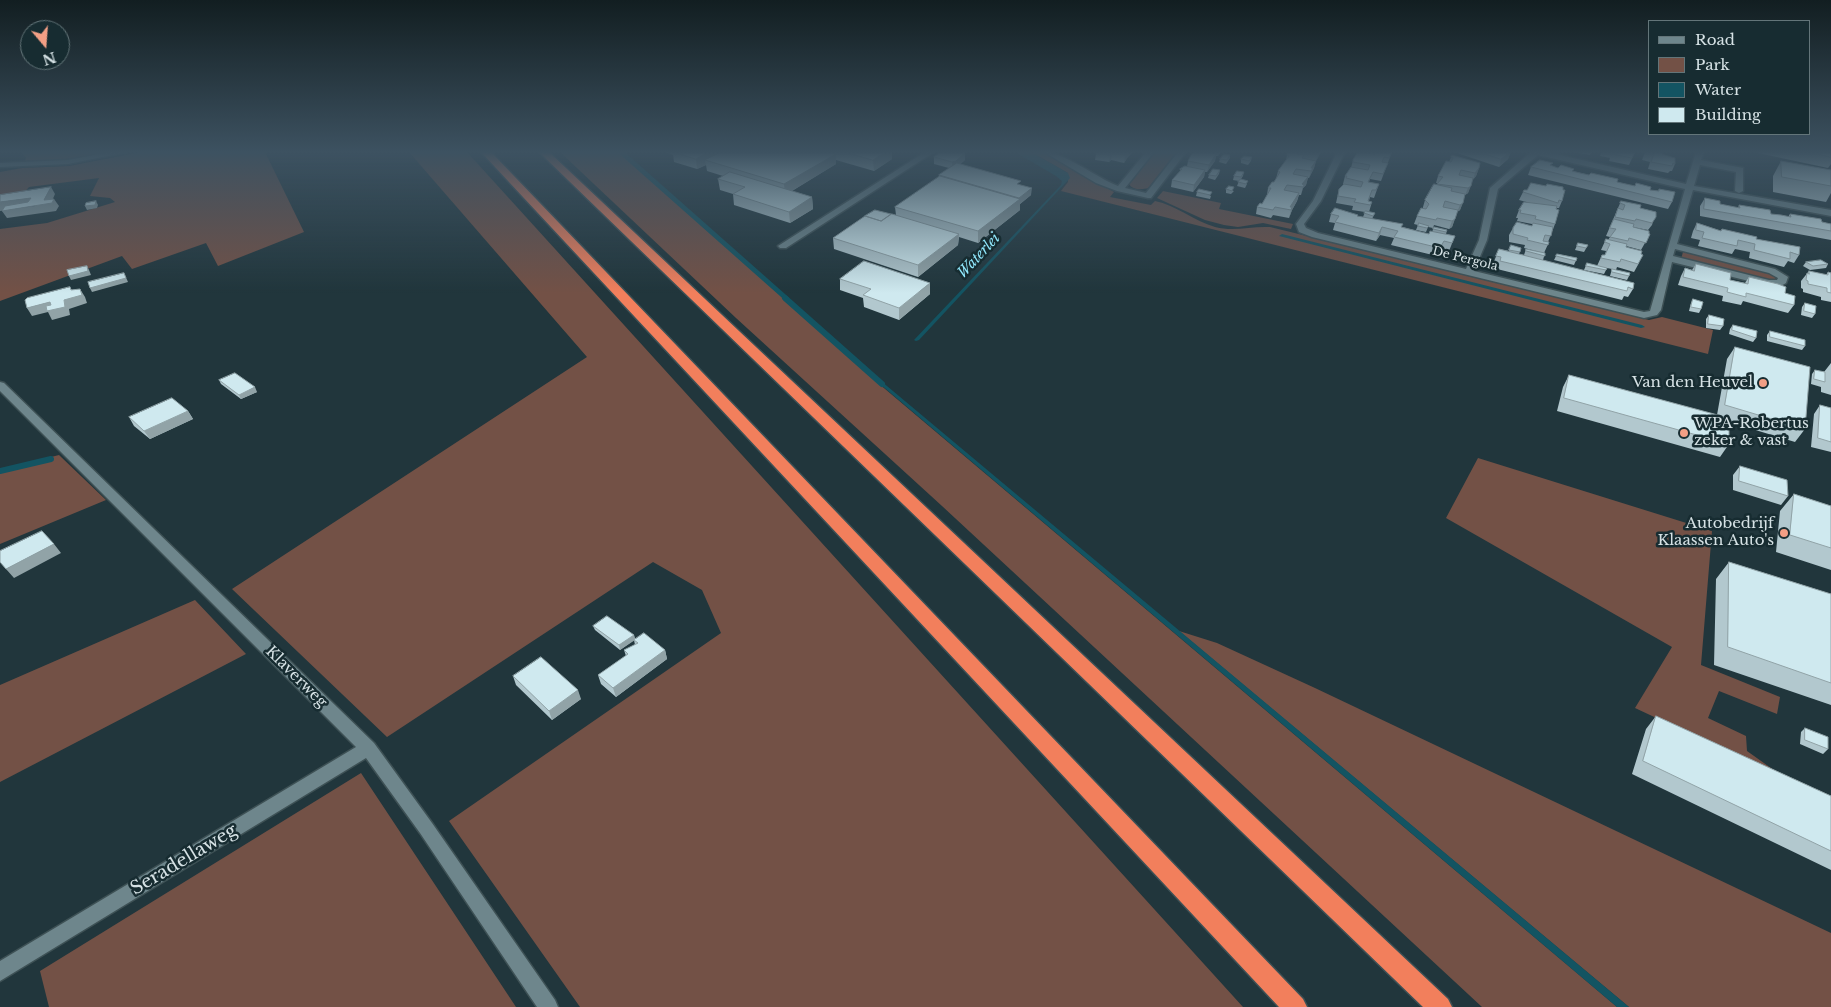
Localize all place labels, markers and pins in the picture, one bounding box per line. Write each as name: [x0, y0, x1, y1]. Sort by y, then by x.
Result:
place label: Van den Heuvel: [1632, 374, 1753, 392]
marker: Van den Heuvel: [1757, 377, 1769, 389]
place label: WPA-Robertus zeker & vast: [1694, 415, 1809, 450]
marker: WPA-Robertus zeker & vast: [1678, 427, 1690, 439]
place label: Autobedrijf Klaassen Auto's: [1658, 515, 1774, 550]
marker: Autobedrijf Klaassen Auto's: [1778, 527, 1790, 539]

